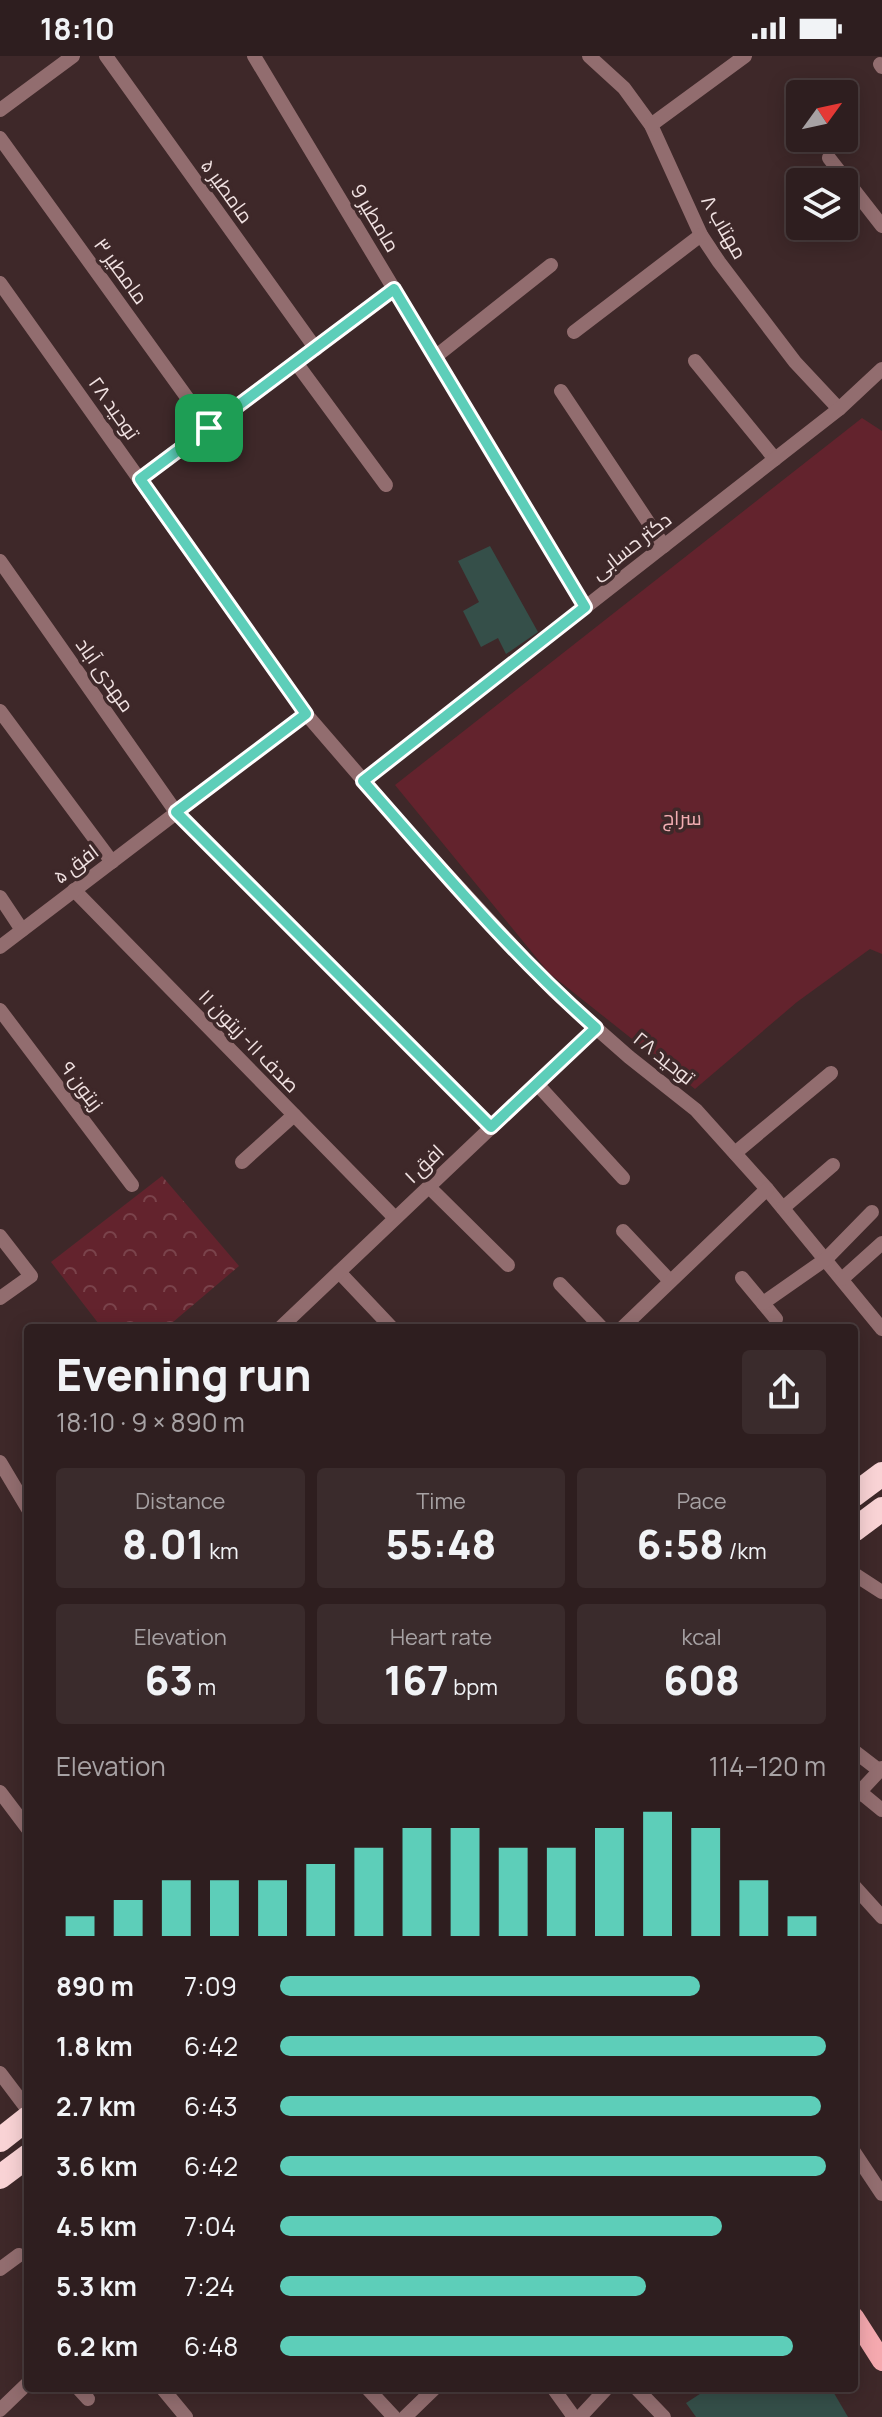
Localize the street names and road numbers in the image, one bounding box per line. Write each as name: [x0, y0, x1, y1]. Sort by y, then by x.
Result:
street label: مامطیر ۵: [195, 153, 260, 228]
street label: مامطیر 9: [345, 179, 406, 257]
street label: مهتاب ۸: [695, 190, 754, 264]
street label: مامطیر ۳: [88, 232, 155, 309]
street label: توحید ۲۸: [83, 371, 146, 445]
street label: دکتر حسابی: [585, 506, 677, 586]
street label: مهدی آباد: [70, 632, 141, 717]
street label: افق ۵: [47, 838, 104, 890]
street label: صدف ۱۱- زیتون ۱۱: [193, 983, 306, 1098]
street label: توحید ۲۸: [628, 1025, 701, 1091]
street label: زیتون ۹: [55, 1055, 110, 1116]
street label: افق ۱: [398, 1138, 449, 1189]

